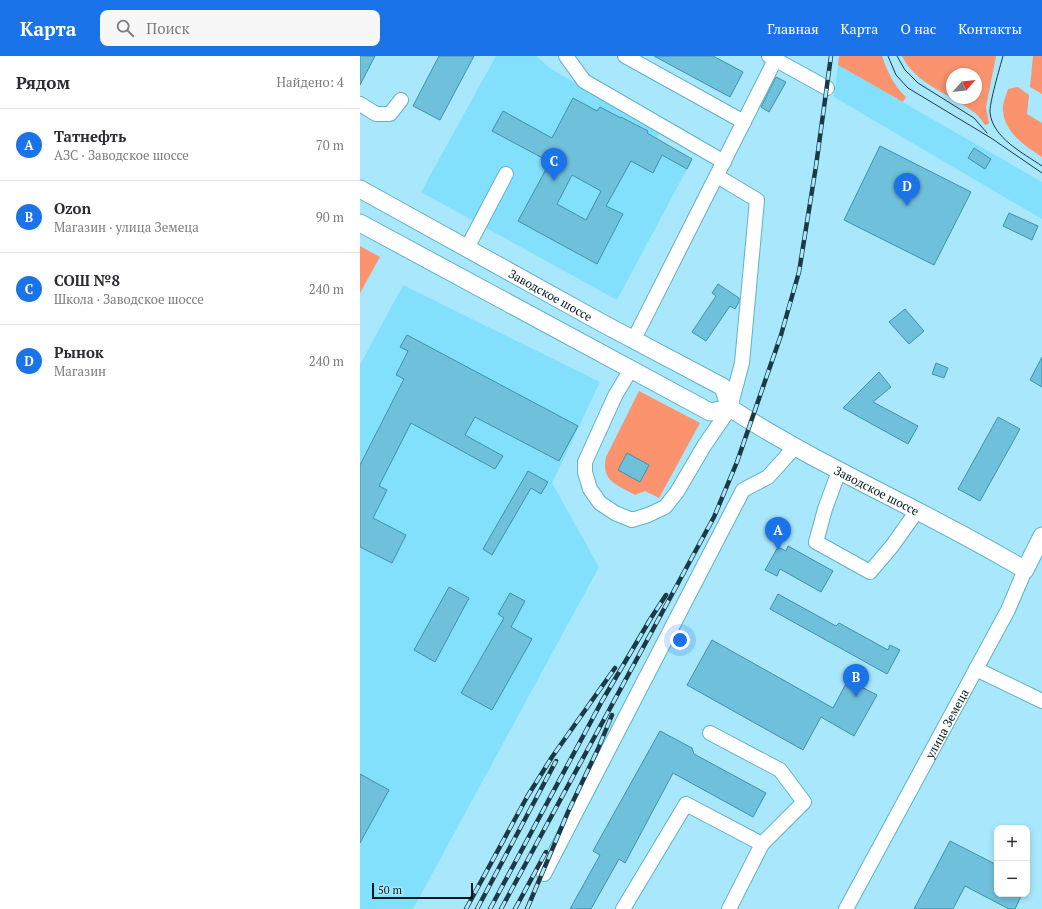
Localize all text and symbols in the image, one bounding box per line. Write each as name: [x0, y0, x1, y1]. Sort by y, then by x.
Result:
search box: [100, 10, 380, 46]
text: Карта: [20, 16, 76, 41]
icon: search: [114, 17, 136, 39]
text: Поиск: [146, 18, 190, 38]
text: Главная: [767, 19, 819, 38]
text: Карта: [841, 19, 878, 38]
text: О нас: [900, 19, 936, 38]
text: Контакты: [958, 19, 1022, 38]
north arrow: [946, 68, 982, 104]
text: Рядом: [16, 71, 70, 94]
text: Найдено: 4: [277, 73, 344, 91]
text: Татнефть: [54, 126, 126, 146]
text: A: [24, 136, 34, 154]
text: 70 m: [316, 136, 344, 154]
text: АЗС · Заводское шоссе: [54, 146, 189, 164]
pin: C: [541, 148, 567, 181]
pin: D: [894, 173, 920, 206]
text: Ozon: [54, 198, 91, 218]
text: B: [25, 208, 33, 226]
text: 90 m: [316, 208, 344, 226]
text: Магазин · улица Земеца: [54, 218, 199, 236]
street label: Заводское шоссе: [506, 265, 595, 324]
text: СОШ №8: [54, 270, 120, 290]
text: C: [25, 280, 33, 298]
text: 240 m: [309, 280, 344, 298]
text: Школа · Заводское шоссе: [54, 290, 204, 308]
text: Рынок: [54, 342, 104, 362]
text: D: [24, 352, 34, 370]
text: 240 m: [309, 352, 344, 370]
text: Магазин: [54, 362, 106, 380]
street label: Заводское шоссе: [832, 462, 922, 518]
pin: A: [765, 517, 791, 550]
your location: [670, 630, 690, 650]
pin: B: [843, 664, 869, 697]
street label: улица Земеца: [921, 686, 971, 762]
map controls: [994, 825, 1030, 897]
button: +: [994, 825, 1030, 861]
button: −: [994, 861, 1030, 897]
scale bar: [372, 881, 473, 900]
text: 50 m: [378, 883, 402, 897]

